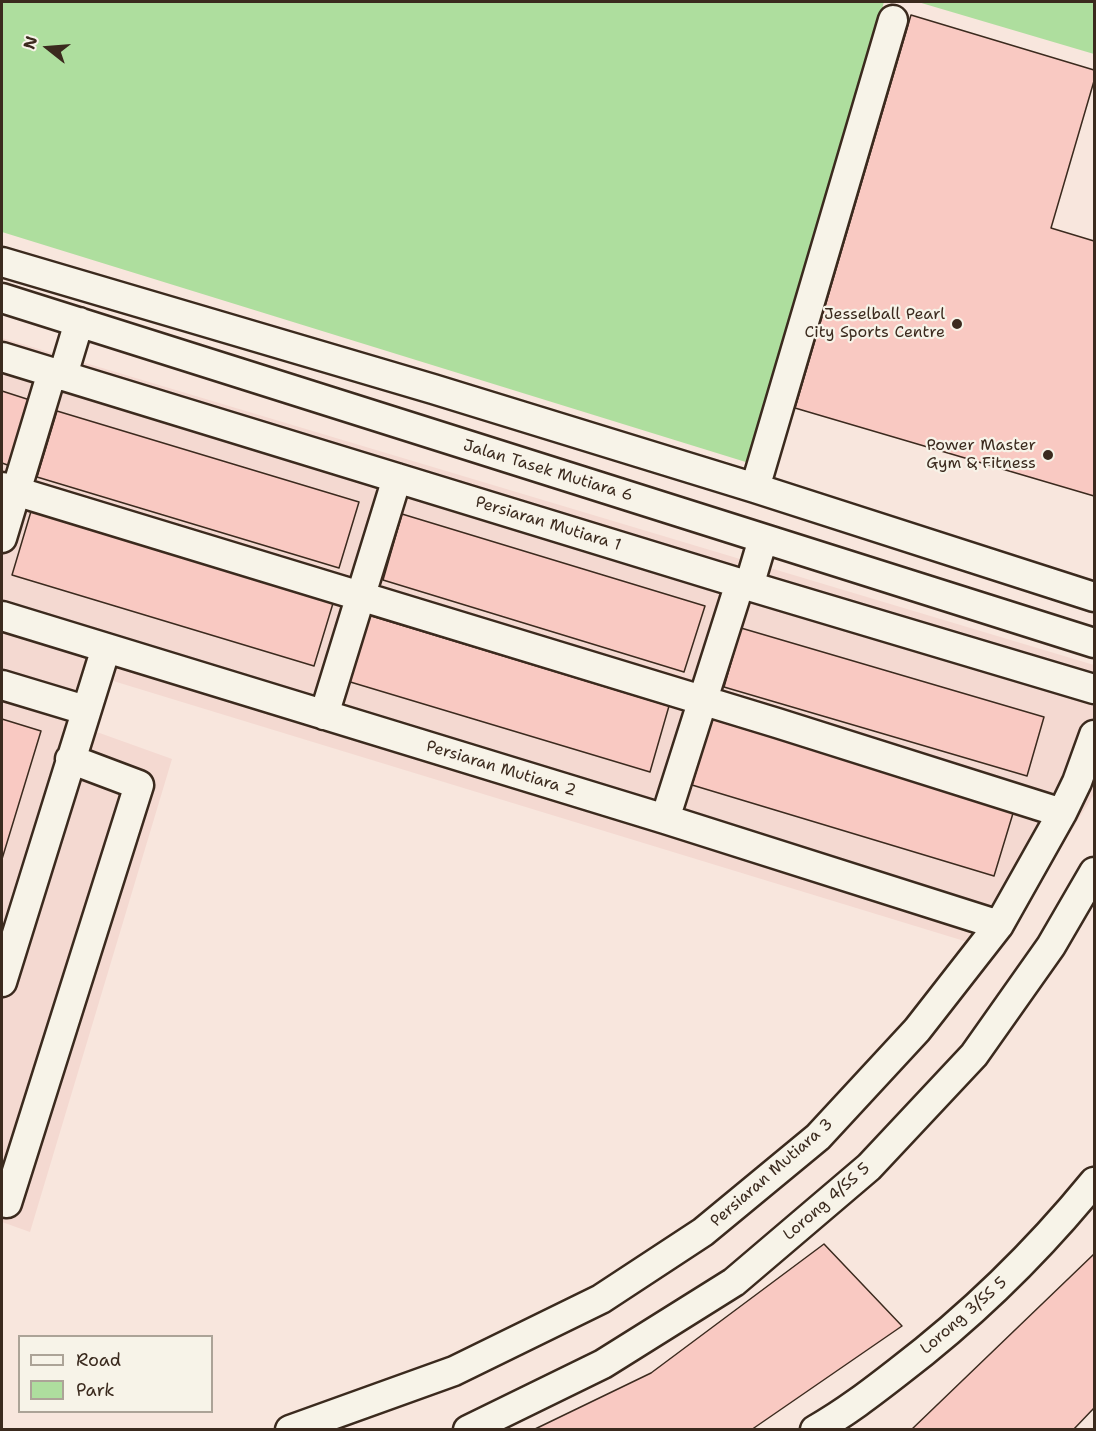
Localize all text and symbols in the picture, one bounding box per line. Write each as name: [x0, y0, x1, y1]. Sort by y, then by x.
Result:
north arrow: [18, 18, 78, 78]
text: N: [18, 33, 42, 52]
place label: Jesselball Pearl City Sports Centre: [805, 305, 945, 343]
marker: Jesselball Pearl City Sports Centre: [950, 317, 964, 331]
street label: Jalan Tasek Mutiara 6: [461, 436, 635, 506]
place label: Power Master Gym & Fitness: [926, 436, 1036, 474]
marker: Power Master Gym & Fitness: [1041, 448, 1055, 462]
street label: Persiaran Mutiara 1: [473, 493, 623, 555]
street label: Persiaran Mutiara 2: [424, 737, 578, 801]
street label: Persiaran Mutiara 3: [707, 1115, 837, 1231]
street label: Lorong 4/SS 5: [780, 1159, 874, 1245]
street label: Lorong 3/SS 5: [917, 1273, 1011, 1359]
legend: [18, 1335, 213, 1413]
text: Road: [76, 1348, 121, 1372]
text: Park: [76, 1378, 115, 1402]

